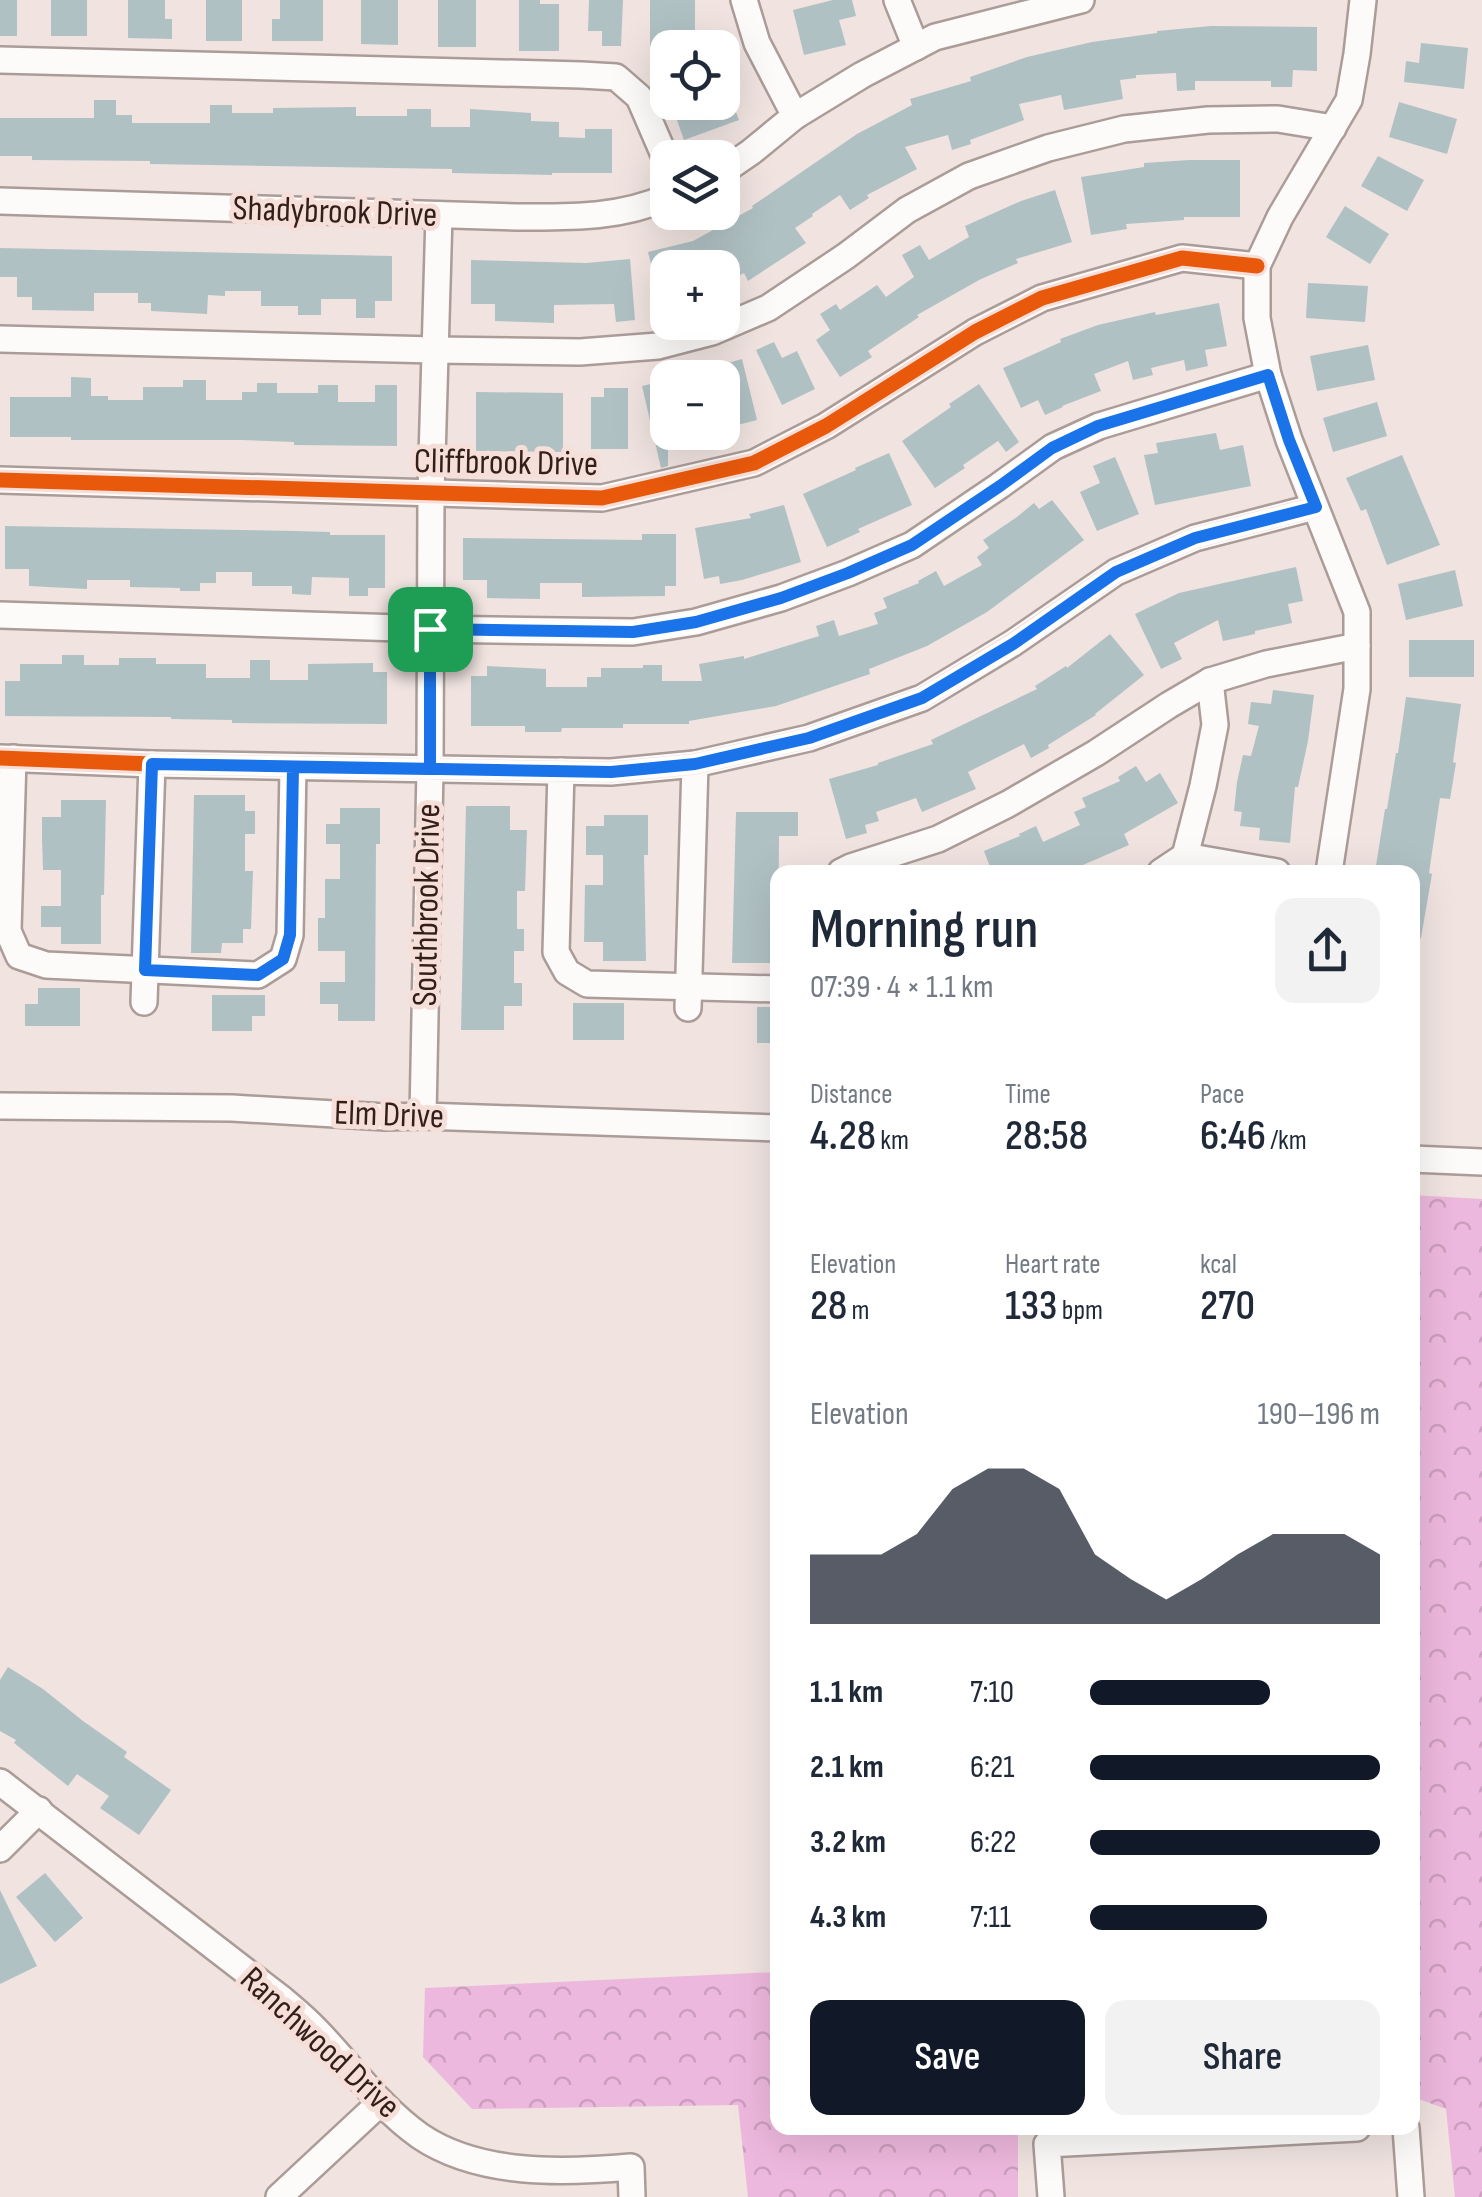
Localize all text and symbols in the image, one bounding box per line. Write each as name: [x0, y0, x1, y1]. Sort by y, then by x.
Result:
map controls: [650, 30, 740, 450]
button: locate: [650, 30, 740, 120]
button: layers: [650, 140, 740, 230]
street label: Shadybrook Drive: [232, 187, 438, 237]
button: +: [650, 250, 740, 340]
button: −: [650, 360, 740, 450]
street label: Cliffbrook Drive: [414, 440, 598, 486]
pin: [388, 587, 473, 672]
icon: arrive: [403, 602, 458, 657]
street label: Southbrook Drive: [404, 803, 450, 1007]
text: Morning run: [810, 897, 1038, 964]
button: share: [1275, 898, 1380, 1003]
text: 07:39 · 4 × 1.1 km: [810, 968, 994, 1007]
text: Distance: [810, 1078, 893, 1111]
text: Time: [1005, 1078, 1051, 1111]
text: Pace: [1200, 1078, 1245, 1111]
street label: Elm Drive: [333, 1092, 445, 1138]
text: 4.28: [810, 1111, 876, 1162]
text: 28:58: [1005, 1111, 1088, 1162]
text: 6:46: [1200, 1111, 1266, 1162]
text: km: [876, 1124, 909, 1157]
text: /km: [1266, 1124, 1307, 1157]
text: Elevation: [810, 1248, 896, 1281]
text: Heart rate: [1005, 1248, 1101, 1281]
text: kcal: [1200, 1248, 1237, 1281]
text: 28: [810, 1281, 847, 1332]
text: 133: [1005, 1281, 1057, 1332]
text: 270: [1200, 1281, 1255, 1332]
text: m: [847, 1294, 870, 1327]
text: bpm: [1057, 1294, 1103, 1327]
text: Elevation: [810, 1395, 909, 1434]
text: 190–196 m: [1258, 1395, 1380, 1434]
text: 1.1 km: [810, 1673, 883, 1712]
text: 7:10: [970, 1673, 1014, 1712]
text: 2.1 km: [810, 1748, 884, 1787]
text: 6:21: [970, 1748, 1015, 1787]
text: 3.2 km: [810, 1823, 886, 1862]
text: 6:22: [970, 1823, 1016, 1862]
text: 4.3 km: [810, 1898, 886, 1937]
text: 7:11: [970, 1898, 1011, 1937]
street label: Ranchwood Drive: [231, 1958, 409, 2128]
button: Save: [810, 2000, 1085, 2115]
button: Share: [1105, 2000, 1380, 2115]

